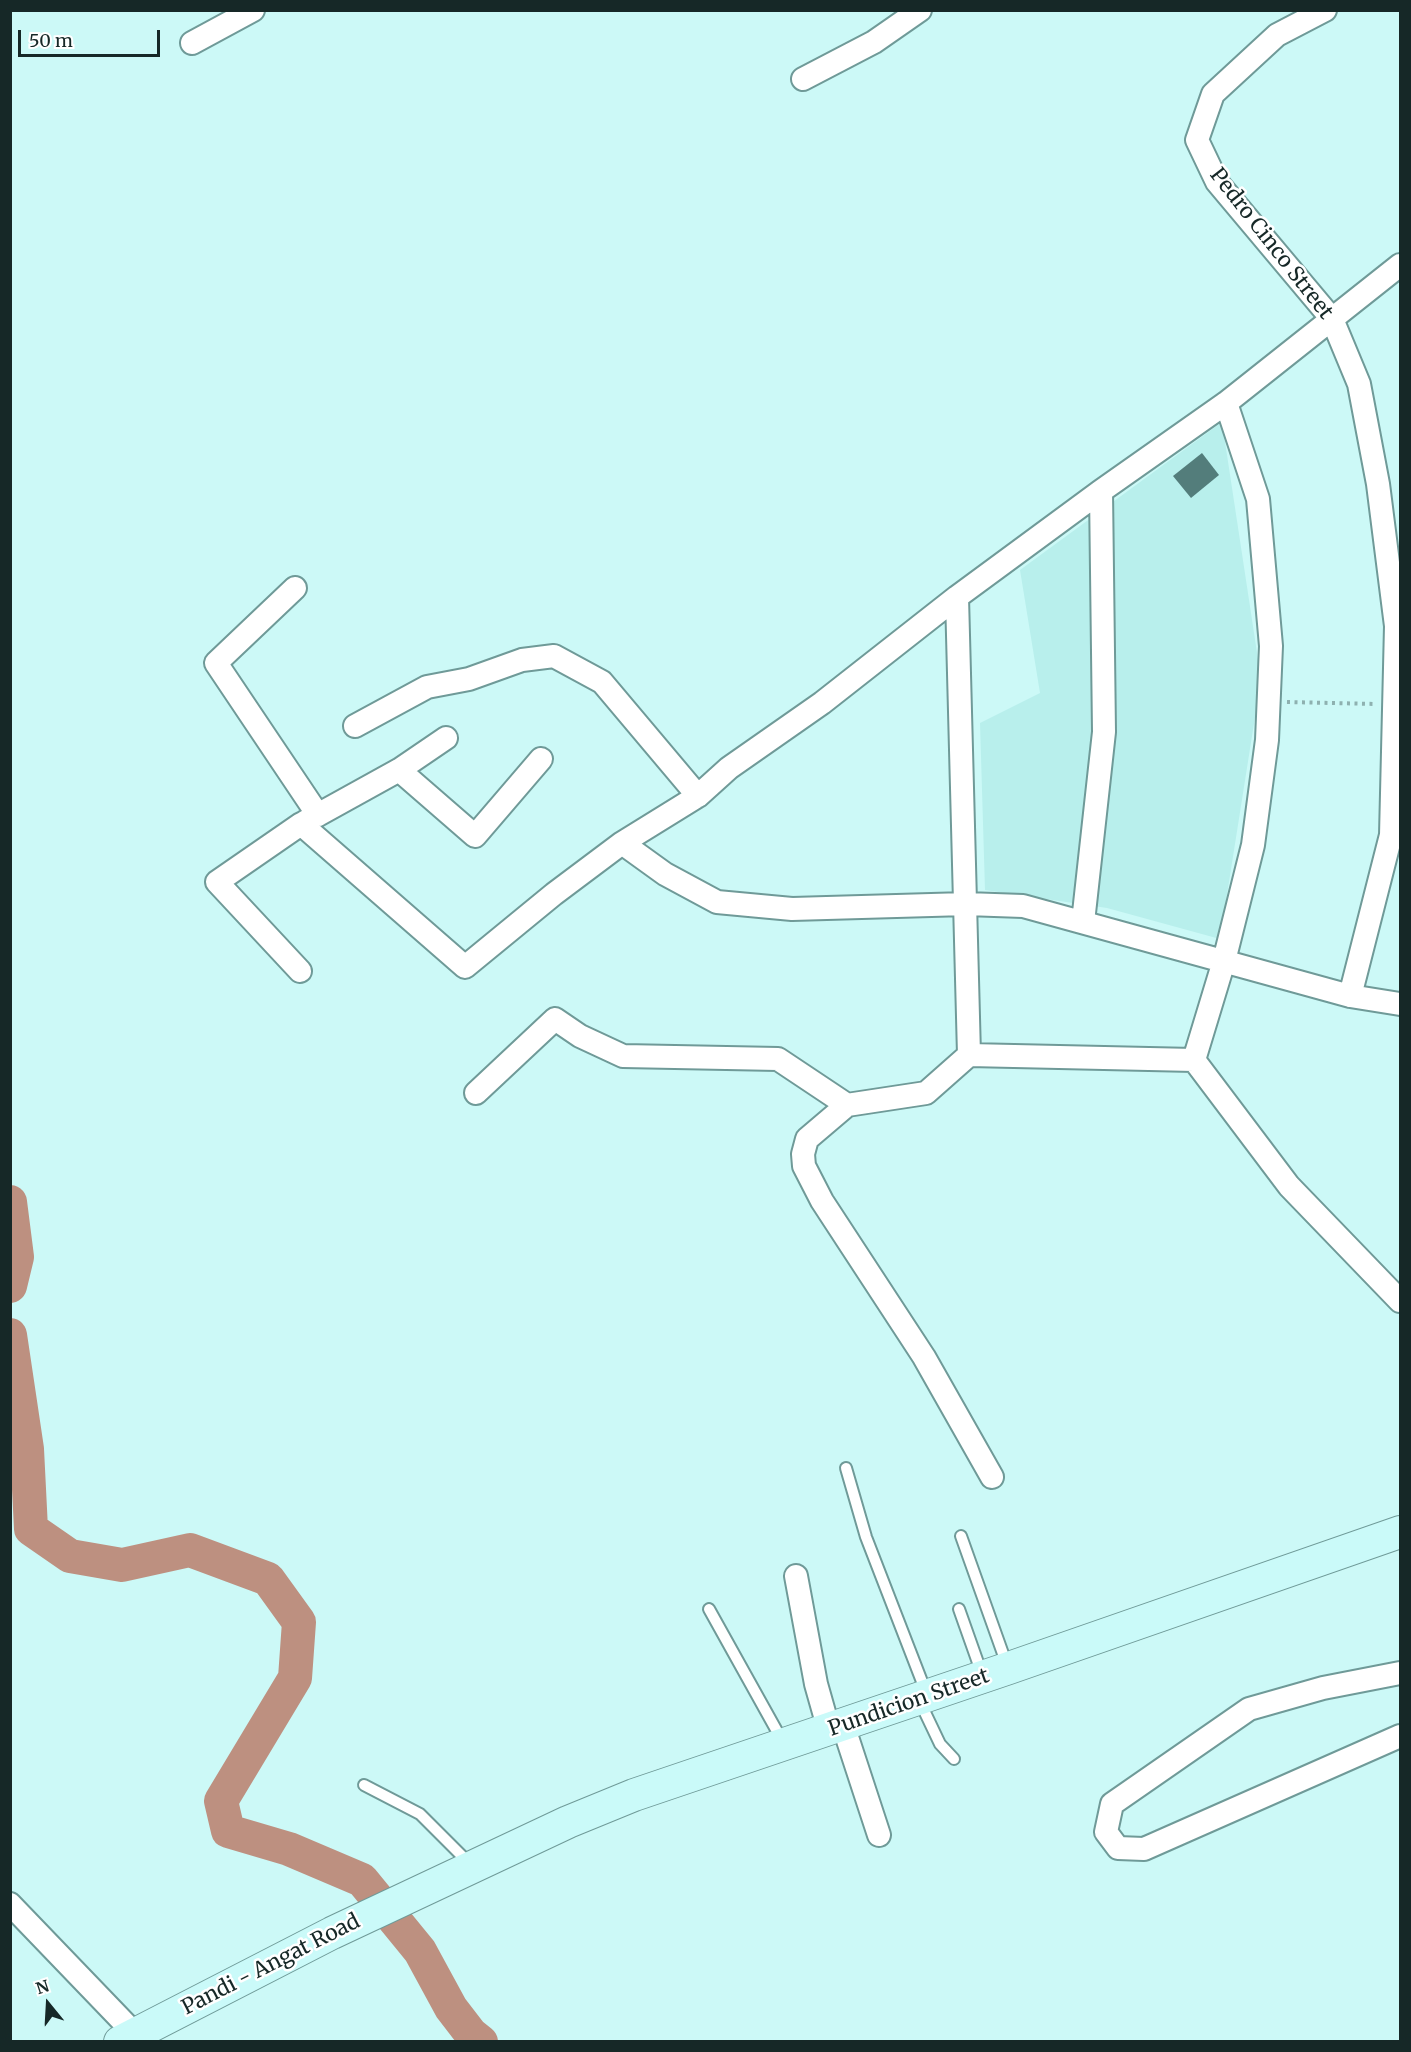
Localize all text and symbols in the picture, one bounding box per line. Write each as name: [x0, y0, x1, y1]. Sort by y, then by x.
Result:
scale bar: [21, 18, 164, 56]
text: 50 m: [29, 29, 73, 52]
street label: Pedro Cinco Street: [1204, 163, 1338, 325]
street label: Pundicion Street: [825, 1664, 993, 1742]
street label: Pandi - Angat Road: [178, 1909, 364, 2021]
north arrow: [18, 1974, 78, 2034]
text: N: [33, 1975, 52, 1998]

